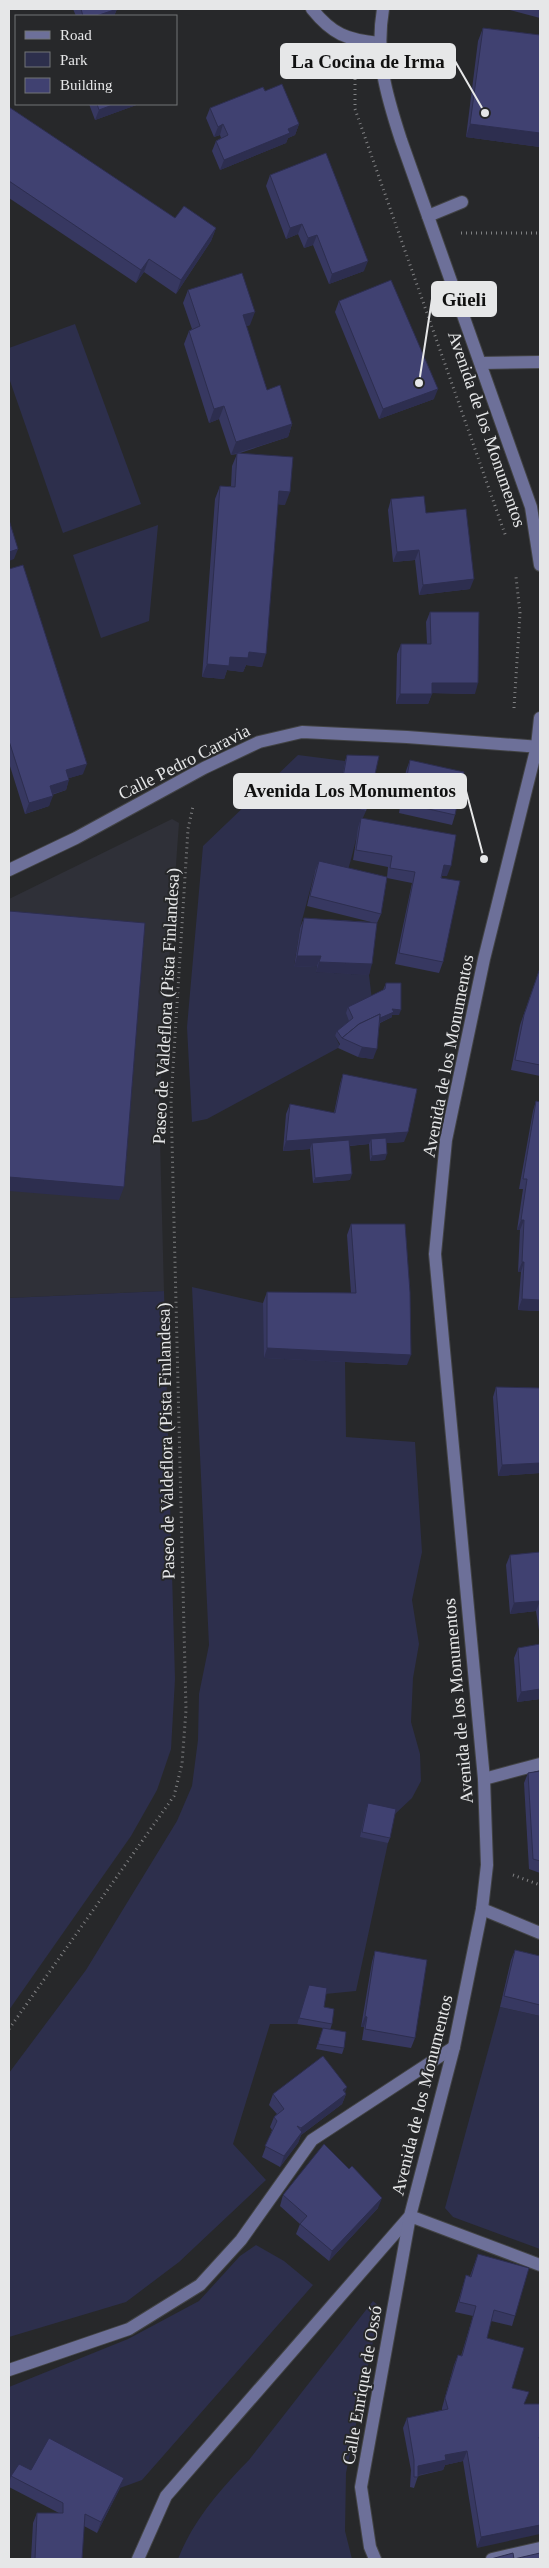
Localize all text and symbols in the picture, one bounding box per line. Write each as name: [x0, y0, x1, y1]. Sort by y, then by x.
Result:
legend: [15, 15, 178, 105]
text: Road: [60, 27, 92, 43]
callout: La Cocina de Irma: [281, 44, 455, 78]
text: La Cocina de Irma: [291, 51, 445, 72]
text: Park: [60, 52, 88, 68]
text: Building: [60, 77, 113, 93]
callout: Güeli: [432, 282, 496, 316]
text: Güeli: [442, 289, 486, 310]
street label: Avenida de los Monumentos: [444, 328, 530, 530]
street label: Calle Pedro Caravia: [115, 720, 253, 804]
callout: Avenida Los Monumentos: [234, 774, 466, 808]
text: Avenida Los Monumentos: [244, 780, 456, 801]
street label: Paseo de Valdeflora (Pista Finlandesa): [149, 867, 184, 1145]
street label: Avenida de los Monumentos: [419, 953, 477, 1159]
street label: Paseo de Valdeflora (Pista Finlandesa): [154, 1303, 179, 1579]
street label: Avenida de los Monumentos: [439, 1597, 477, 1805]
street label: Avenida de los Monumentos: [387, 1993, 457, 2197]
street label: Calle Enrique de Ossó: [338, 2304, 386, 2466]

